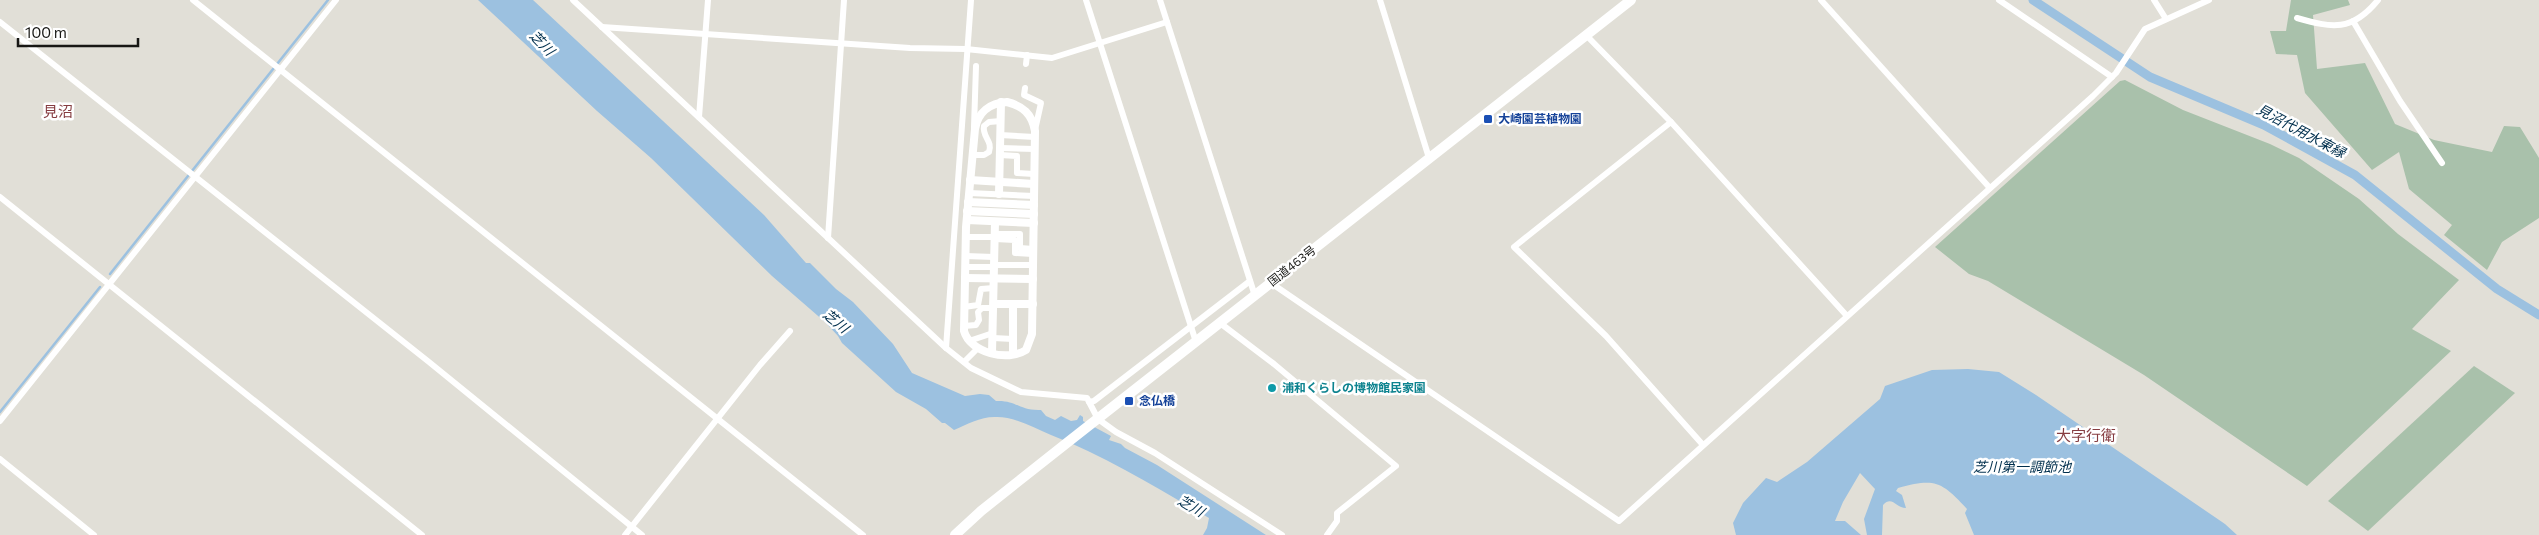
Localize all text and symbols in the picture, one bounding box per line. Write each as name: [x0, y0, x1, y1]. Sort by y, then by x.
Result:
scale bar: [18, 15, 138, 47]
text: 100 m: [25, 23, 67, 41]
water label: 芝川: [527, 27, 560, 60]
water label: 見沼代用水東縁: [2254, 100, 2350, 162]
district label: 見沼: [43, 102, 73, 120]
place label: 大崎園芸植物園: [1498, 111, 1582, 125]
marker: 大崎園芸植物園: [1482, 113, 1494, 125]
street label: 国道463号: [1264, 242, 1318, 288]
water label: 芝川: [820, 305, 854, 337]
place label: 浦和くらしの博物館民家園: [1282, 380, 1426, 394]
marker: 浦和くらしの博物館民家園: [1266, 382, 1278, 394]
place label: 念仏橋: [1139, 393, 1176, 407]
marker: 念仏橋: [1123, 395, 1135, 407]
district label: 大字行衛: [2056, 426, 2116, 444]
water label: 芝川第一調節池: [1973, 458, 2073, 475]
water label: 芝川: [1175, 491, 1209, 521]

